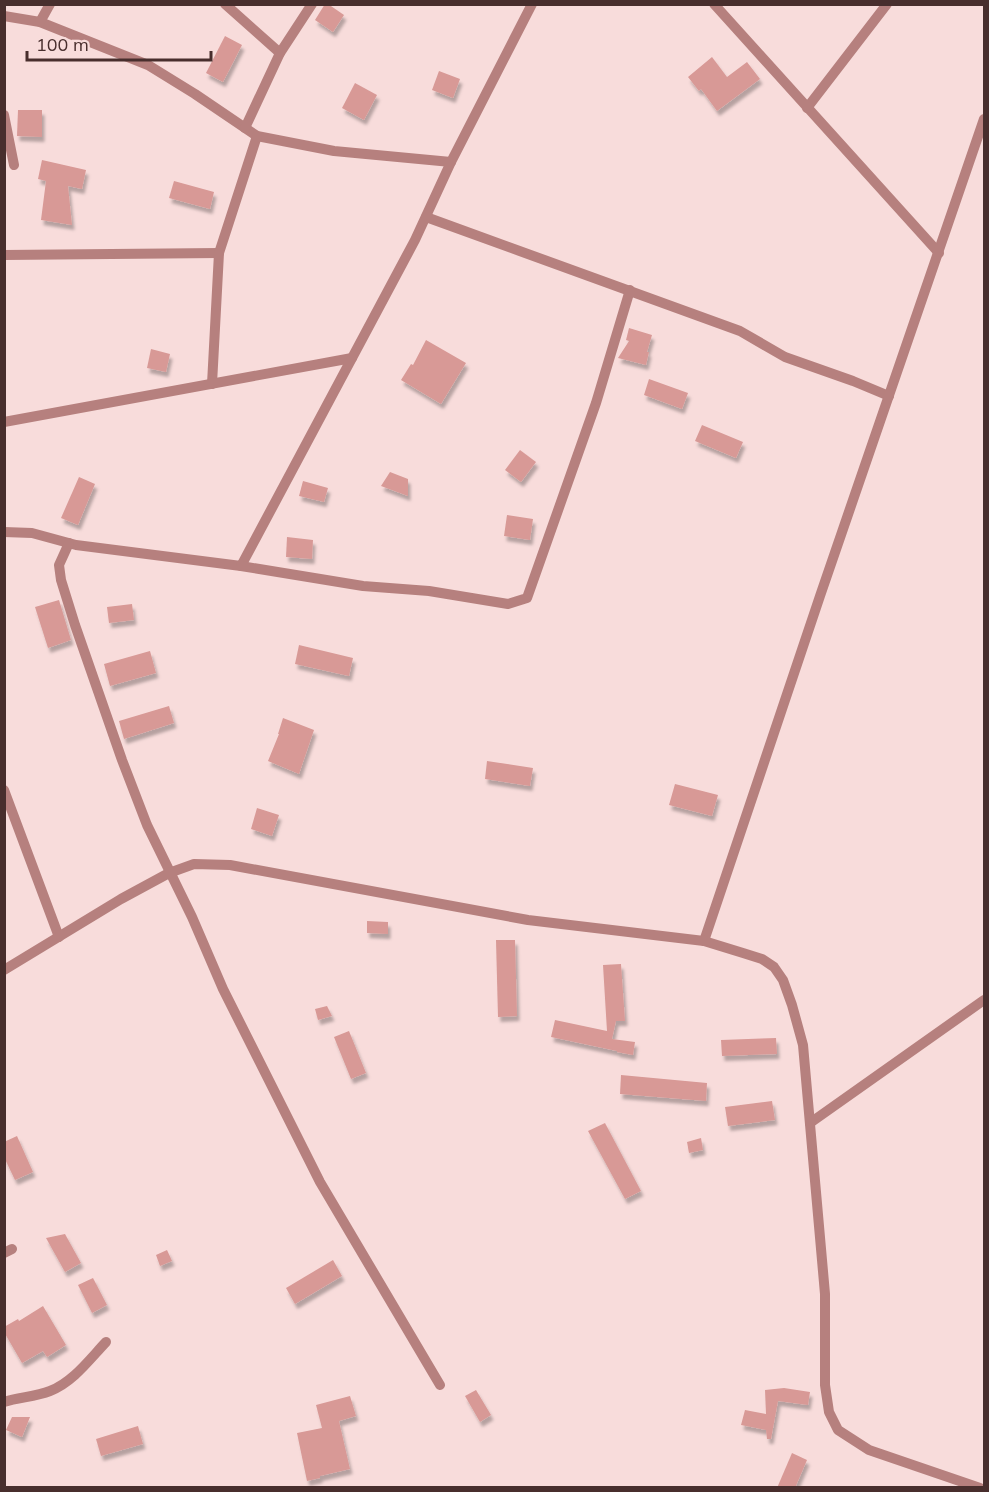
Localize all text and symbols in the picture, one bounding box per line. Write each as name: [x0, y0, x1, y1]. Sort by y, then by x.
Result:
scale bar: [27, 24, 212, 62]
text: 100 m: [36, 33, 89, 56]

